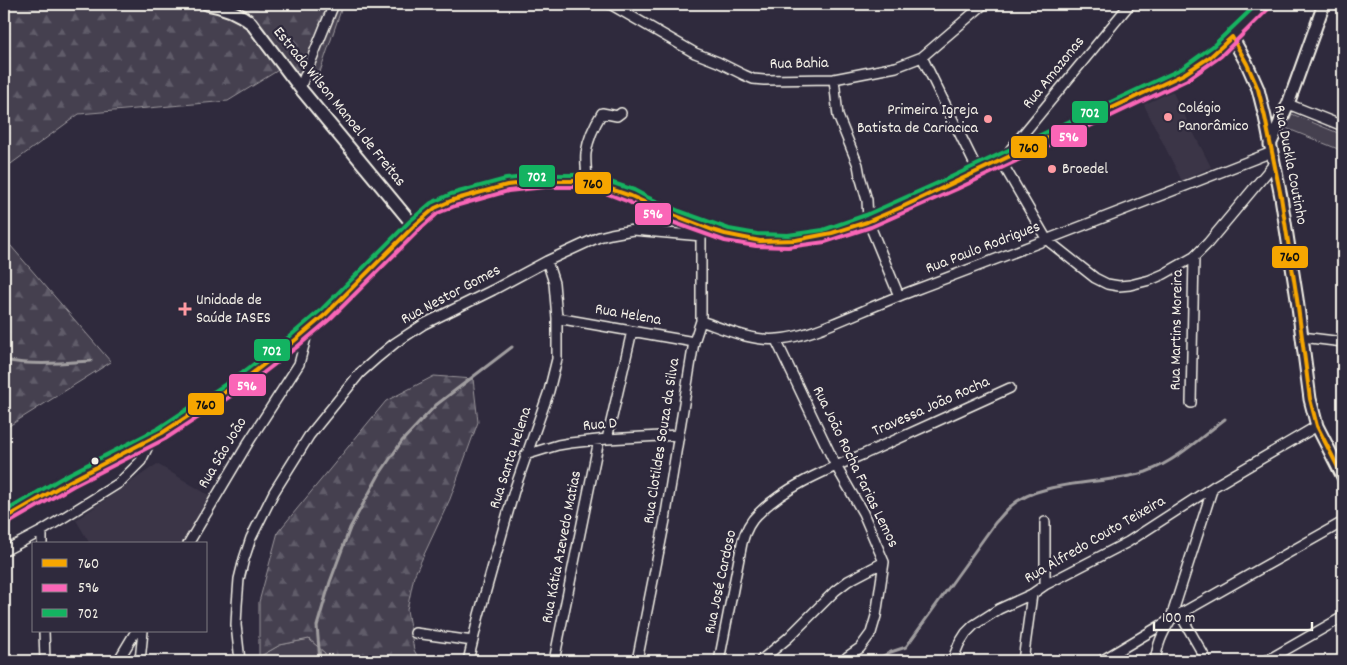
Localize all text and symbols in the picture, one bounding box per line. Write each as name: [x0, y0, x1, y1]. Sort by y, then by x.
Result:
street label: Estrada Wilson Manoel de Freitas: [267, 22, 411, 192]
street label: Rua Amazonas: [1017, 31, 1091, 114]
street label: Rua Bahia: [769, 52, 829, 76]
place label: Colégio Panorâmico: [1178, 97, 1249, 138]
place label: Primeira Igreja Batista de Cariacica: [857, 99, 978, 140]
line badge: 702: [1071, 100, 1109, 124]
street label: Rua Duckla Coutinho: [1267, 103, 1313, 227]
text: 702: [1080, 104, 1100, 124]
marker: Colégio Panorâmico: [1162, 111, 1174, 123]
marker: Primeira Igreja Batista de Cariacica: [982, 113, 994, 125]
line badge: 596: [1050, 124, 1088, 148]
text: 596: [1059, 128, 1079, 148]
line badge: 760: [1010, 135, 1048, 159]
text: 760: [1019, 139, 1039, 159]
place label: Broedel: [1062, 158, 1108, 181]
marker: Broedel: [1046, 163, 1058, 175]
line badge: 702: [518, 164, 556, 188]
text: 702: [527, 168, 547, 188]
line badge: 760: [574, 171, 612, 195]
text: 760: [583, 175, 603, 195]
line badge: 596: [634, 202, 672, 226]
text: 596: [643, 205, 663, 225]
street label: Rua Paulo Rodrigues: [922, 215, 1044, 280]
line badge: 760: [1271, 245, 1309, 269]
text: 760: [1280, 248, 1300, 268]
street label: Rua Nestor Gomes: [397, 259, 505, 331]
street label: Rua Martins Moreira: [1164, 269, 1190, 391]
place label: Unidade de Saúde IASES: [196, 289, 271, 330]
street label: Rua Helena: [593, 298, 663, 332]
marker: Unidade de Saúde IASES: [178, 302, 192, 316]
line badge: 702: [253, 338, 291, 362]
text: 702: [262, 342, 282, 362]
street label: Rua Clotildes Souza da Silva: [638, 356, 687, 525]
street label: Travessa João Rocha: [869, 371, 994, 443]
line badge: 596: [228, 373, 267, 397]
text: 596: [237, 377, 257, 397]
street label: Rua João Rocha Farias Lemos: [806, 382, 904, 552]
line badge: 760: [187, 392, 225, 416]
text: 760: [196, 396, 216, 416]
street label: Rua Santa Helena: [484, 404, 538, 512]
street label: Rua D: [582, 412, 618, 438]
street label: Rua São João: [193, 413, 253, 493]
unlabelled marker: [90, 456, 100, 466]
street label: Rua Kátia Azevedo Matias: [536, 468, 588, 625]
street label: Rua Alfredo Couto Teixeira: [1020, 490, 1170, 590]
street label: Rua José Cardoso: [699, 528, 743, 636]
legend: [32, 542, 208, 632]
text: 760: [78, 554, 99, 576]
text: 596: [78, 578, 99, 600]
scale bar: [1154, 600, 1312, 632]
text: 702: [78, 604, 98, 626]
text: 100 m: [1162, 608, 1195, 630]

